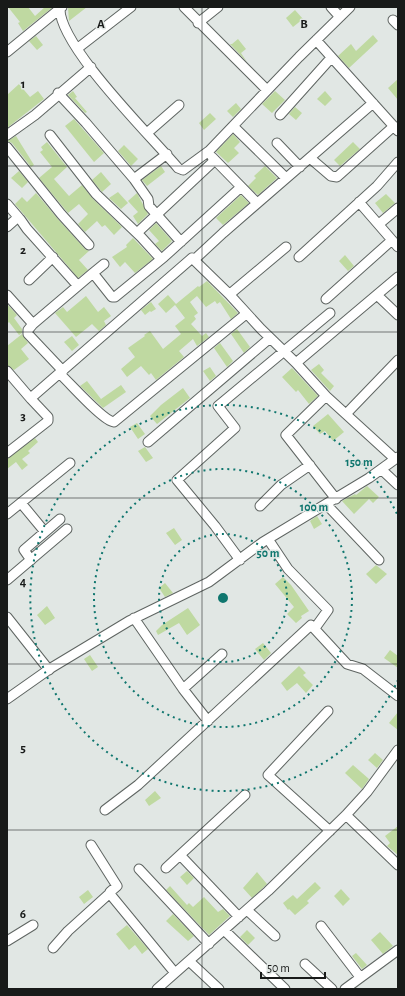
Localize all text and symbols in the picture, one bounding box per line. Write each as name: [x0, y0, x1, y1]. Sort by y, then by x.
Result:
text: A: [97, 18, 105, 31]
text: B: [300, 18, 308, 31]
text: 1: [21, 78, 25, 91]
text: 2: [20, 244, 26, 257]
text: 3: [20, 410, 26, 423]
text: 150 m: [345, 456, 373, 468]
text: 100 m: [300, 501, 328, 513]
text: 50 m: [257, 547, 280, 559]
text: 4: [20, 576, 27, 589]
centre of rings: [216, 591, 230, 605]
text: 5: [20, 742, 26, 755]
text: 6: [20, 908, 26, 921]
scale bar: [261, 954, 325, 980]
text: 50 m: [267, 962, 290, 974]

